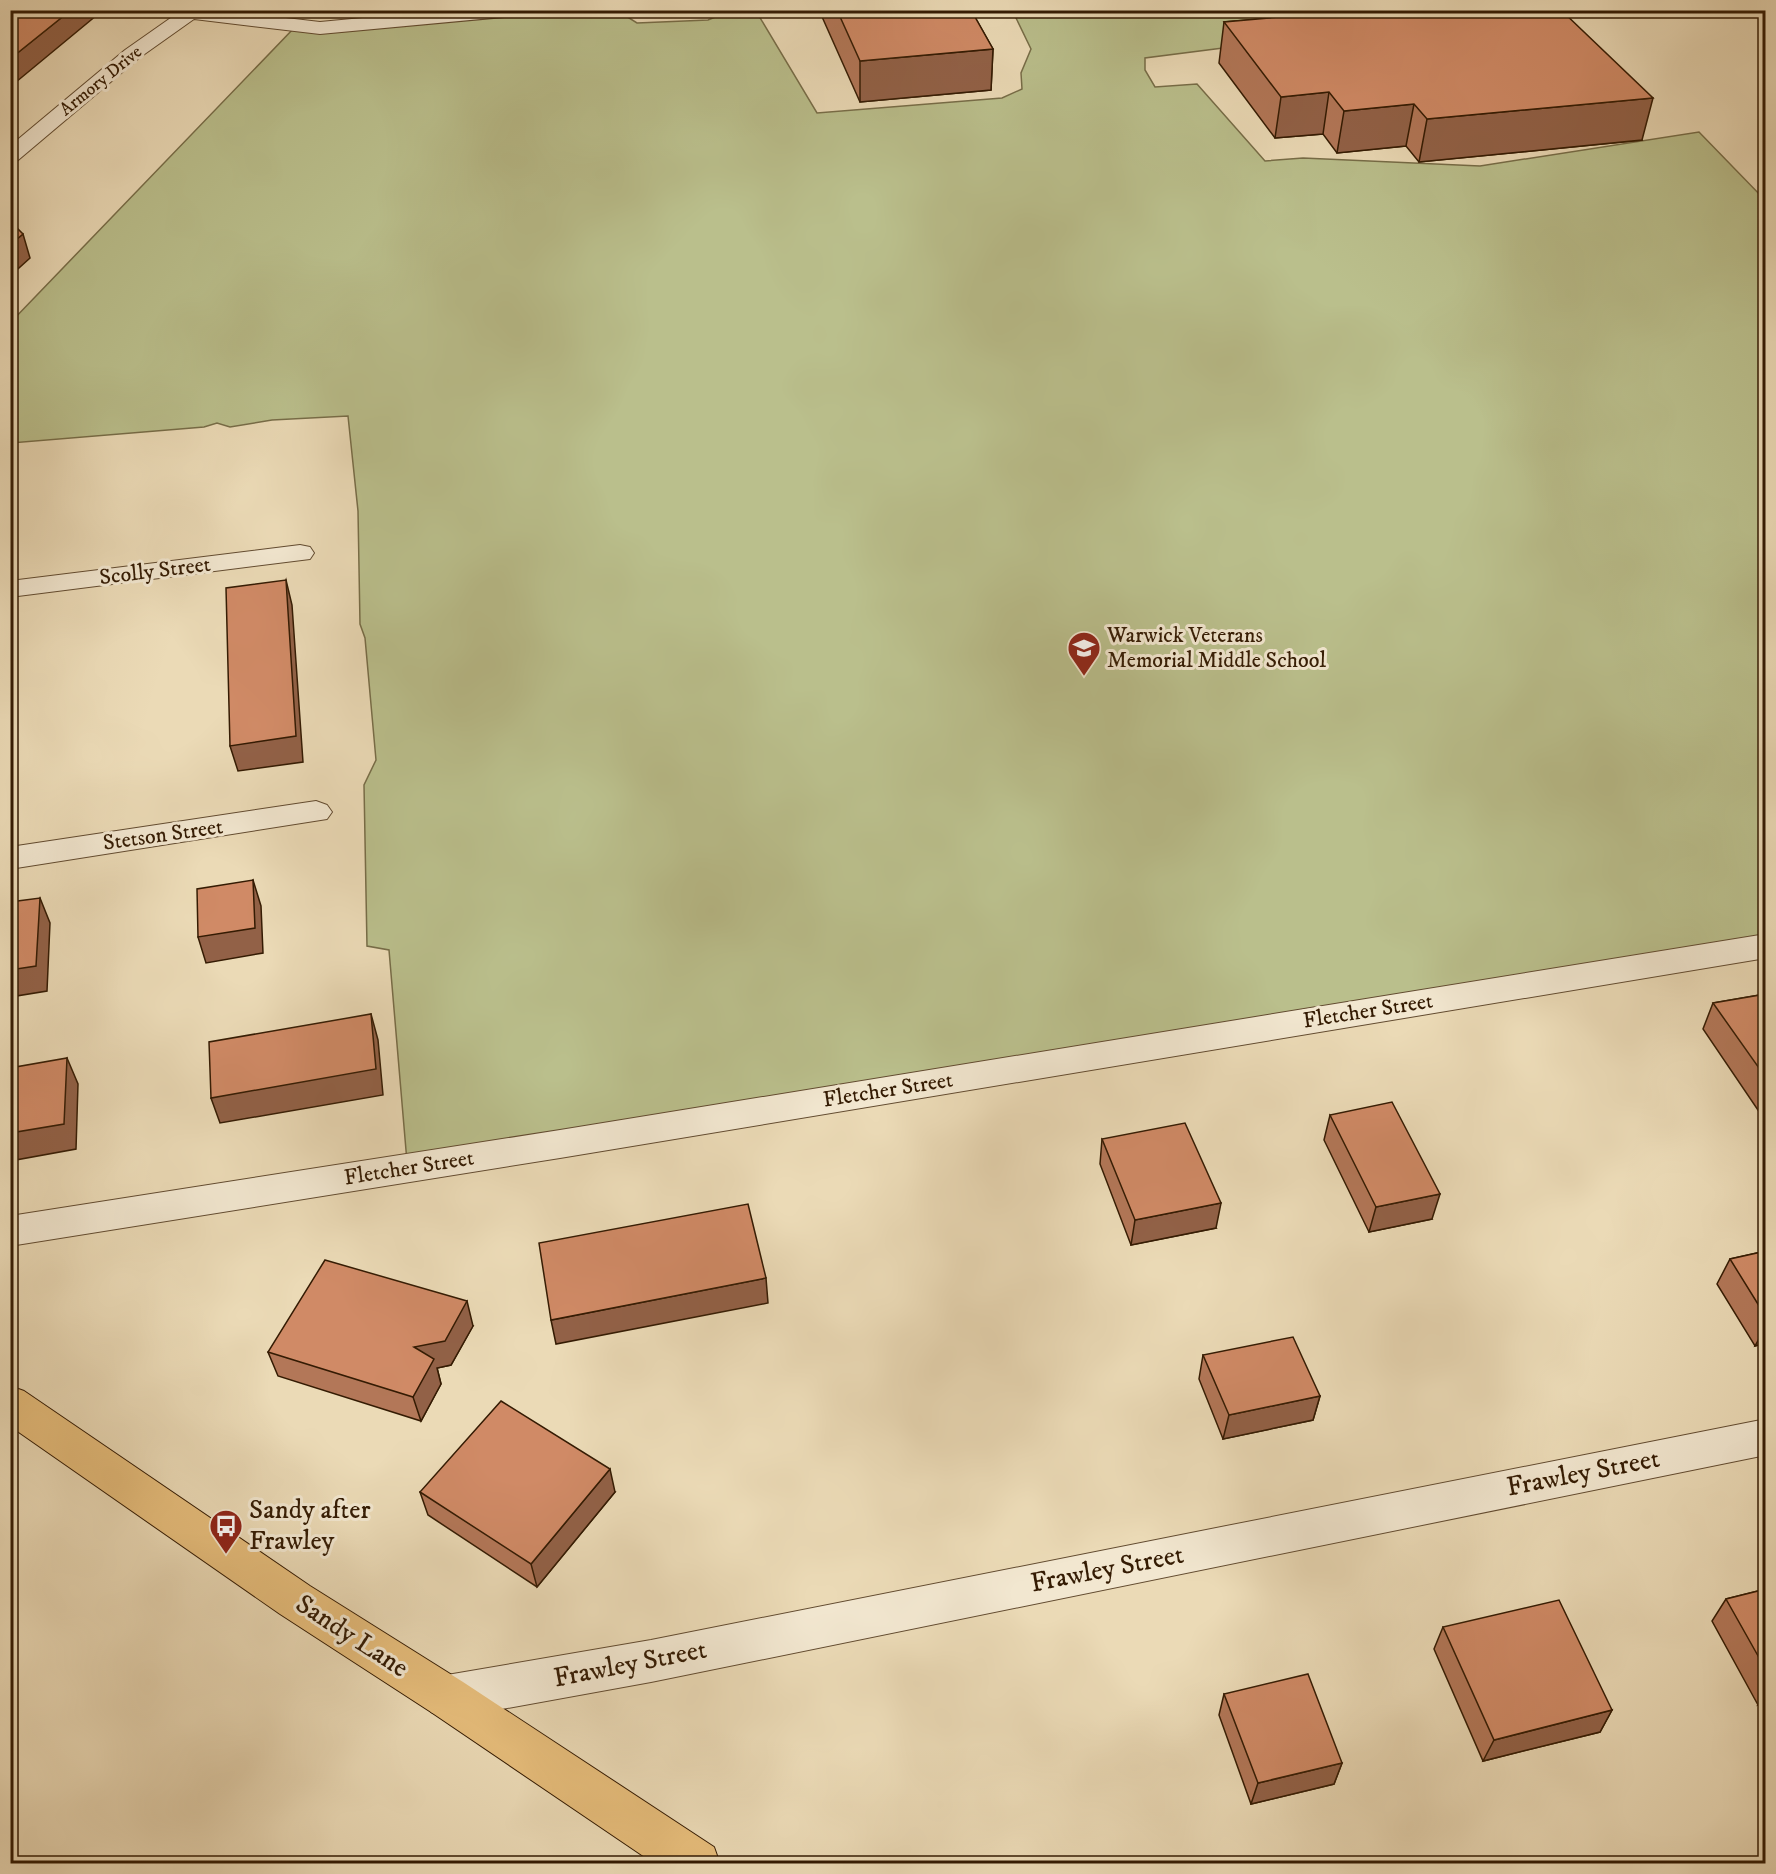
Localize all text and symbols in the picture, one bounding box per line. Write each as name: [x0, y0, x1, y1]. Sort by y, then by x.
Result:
street label: Armory Drive: [55, 41, 147, 121]
street label: Scolly Street: [98, 551, 212, 591]
place label: Warwick Veterans Memorial Middle School: [1106, 622, 1326, 674]
school or university icon: Warwick Veterans Memorial Middle School: [1066, 630, 1102, 677]
street label: Stetson Street: [101, 813, 225, 857]
street label: Fletcher Street: [1301, 987, 1435, 1035]
street label: Fletcher Street: [821, 1066, 955, 1114]
street label: Fletcher Street: [342, 1144, 476, 1192]
street label: Frawley Street: [1504, 1441, 1663, 1504]
place label: Sandy after Frawley: [249, 1493, 371, 1558]
bus stop icon: Sandy after Frawley: [208, 1508, 244, 1555]
street label: Frawley Street: [1028, 1537, 1187, 1600]
street label: Sandy Lane: [289, 1587, 415, 1685]
street label: Frawley Street: [551, 1632, 710, 1695]

